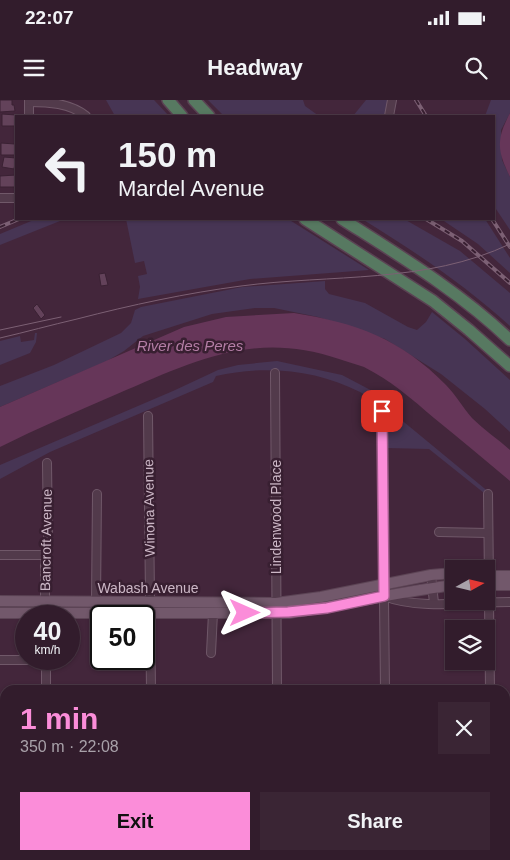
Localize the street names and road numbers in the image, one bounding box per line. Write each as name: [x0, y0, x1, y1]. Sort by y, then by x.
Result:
street label: Winona Avenue: [140, 459, 158, 557]
street label: Lindenwood Place: [268, 460, 284, 574]
street label: Bancroft Avenue: [37, 488, 55, 591]
street label: Wabash Avenue: [97, 580, 199, 596]

